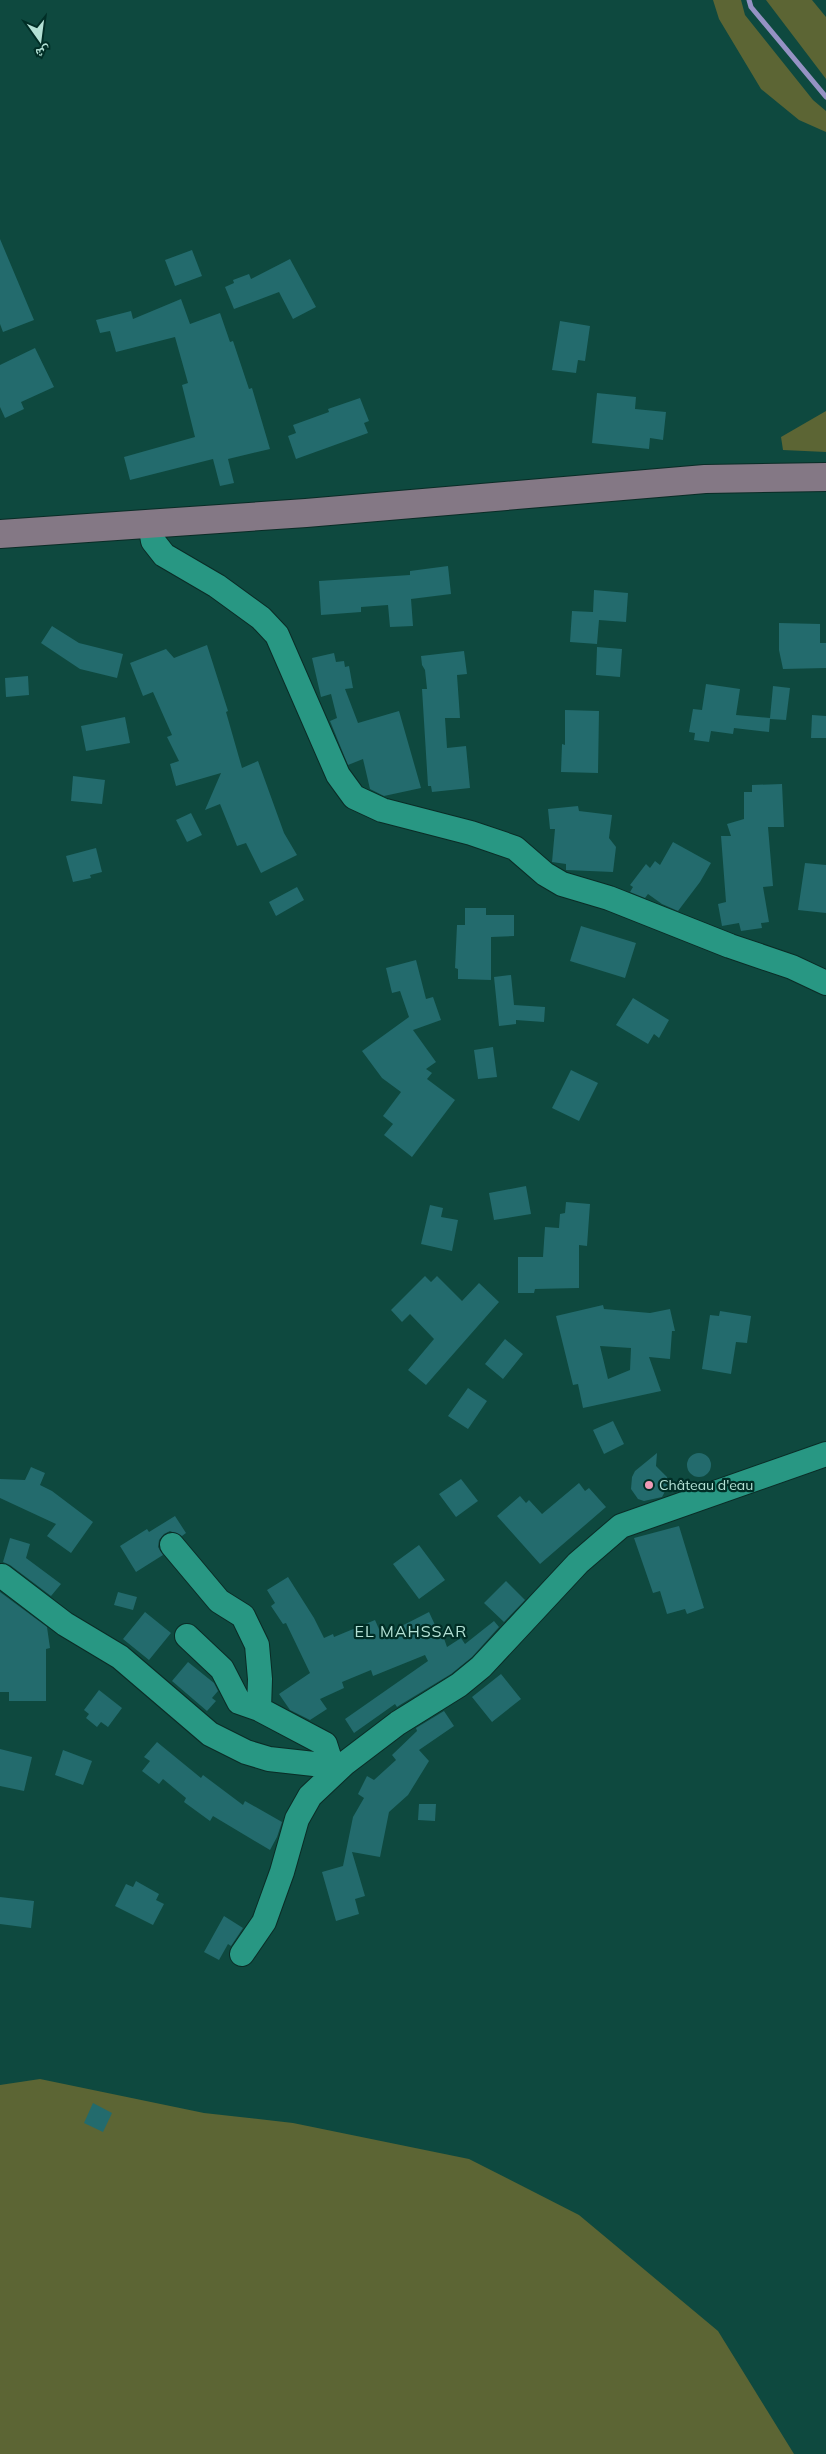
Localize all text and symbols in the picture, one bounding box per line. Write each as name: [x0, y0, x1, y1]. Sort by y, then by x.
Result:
north arrow: [15, 15, 65, 65]
text: ش: [34, 42, 53, 63]
place label: Château d'eau: [659, 1476, 753, 1494]
marker: Château d'eau: [643, 1479, 655, 1491]
district label: EL MAHSSAR: [355, 1621, 467, 1641]

